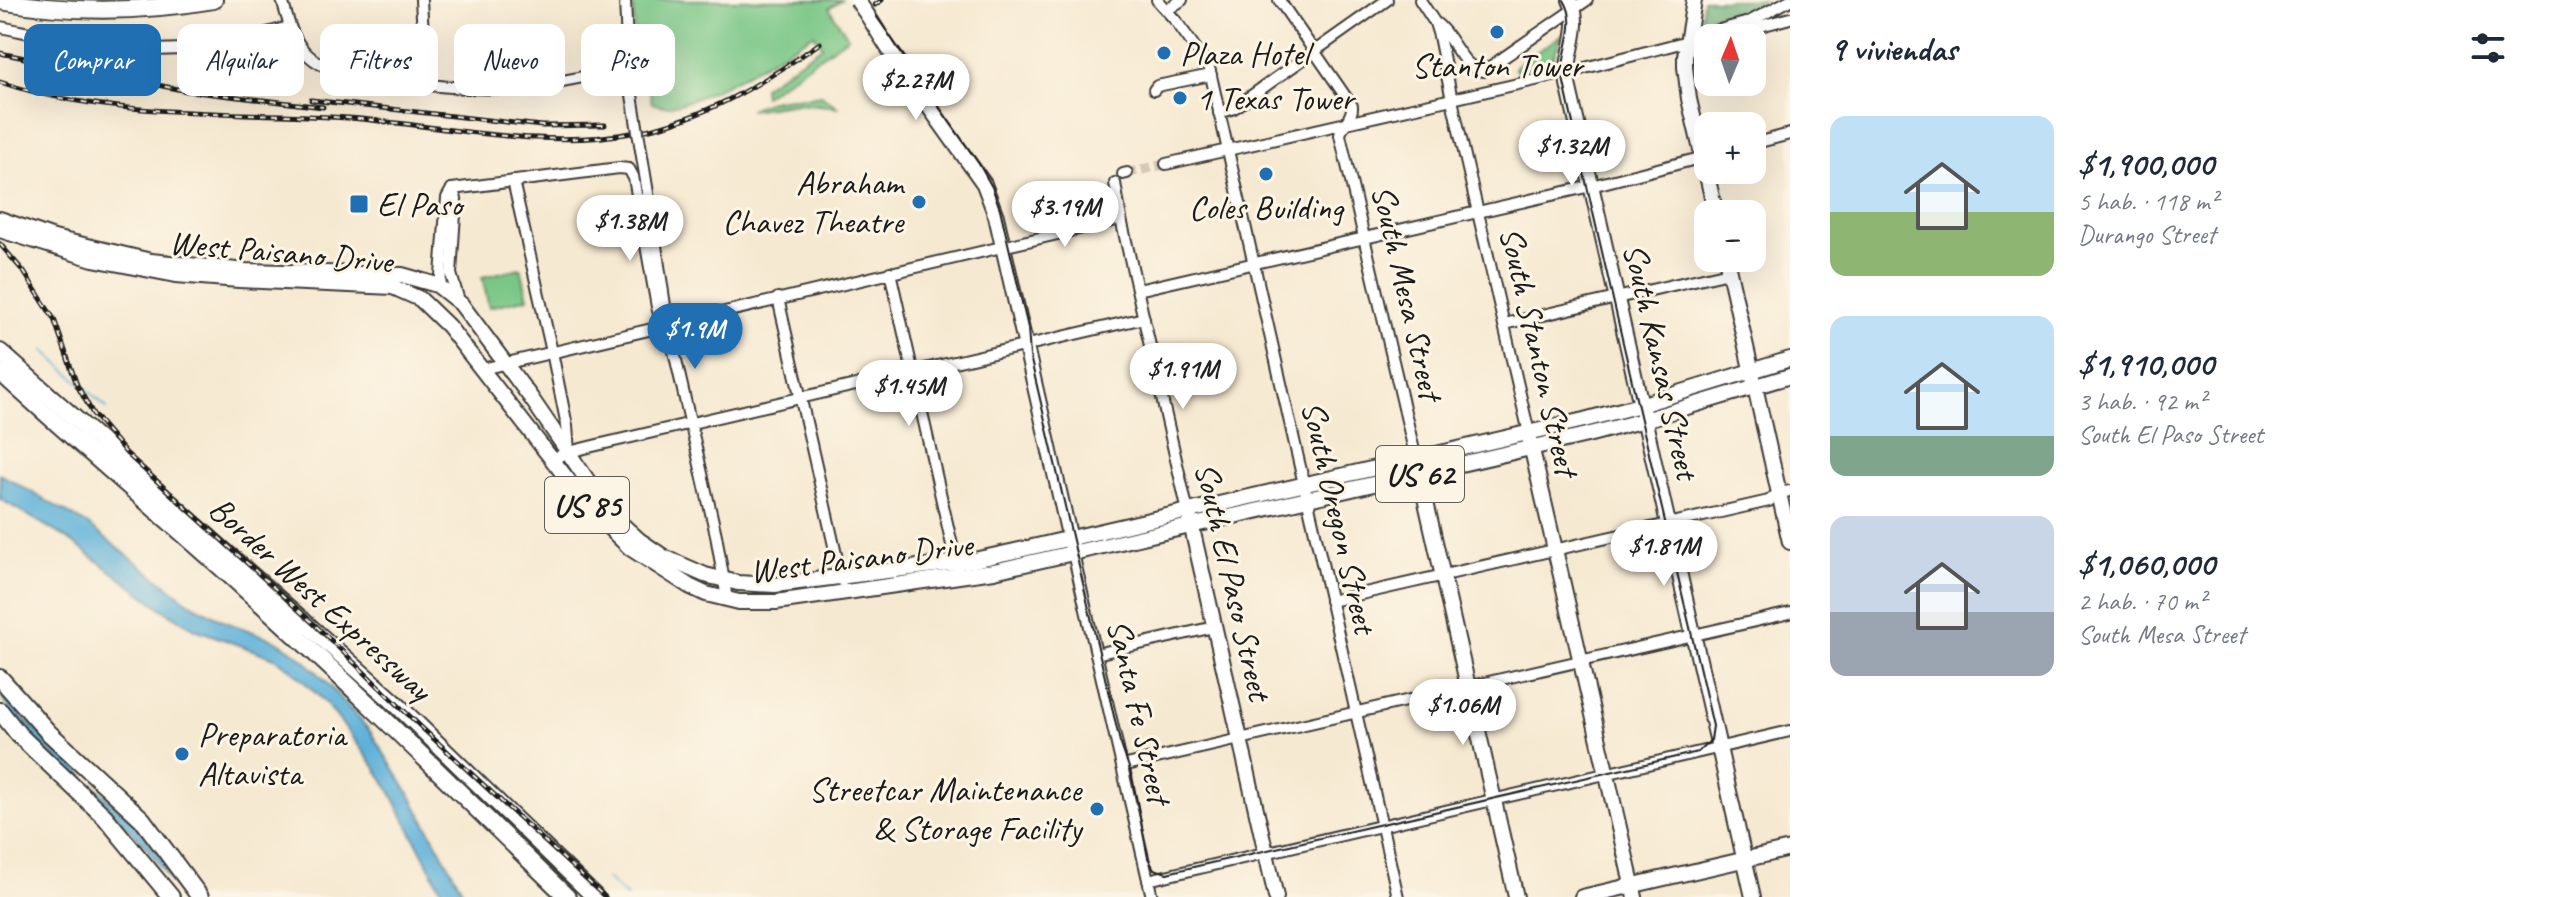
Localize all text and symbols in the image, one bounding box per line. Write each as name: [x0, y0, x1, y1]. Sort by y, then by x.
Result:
marker: Stanton Tower: [1488, 23, 1506, 41]
chip: Comprar: [24, 24, 161, 96]
chip: Alquilar: [177, 24, 304, 96]
chip: Filtros: [320, 24, 438, 96]
chip: Nuevo: [454, 24, 565, 96]
chip: Piso: [581, 24, 675, 96]
north arrow: [1694, 24, 1766, 96]
map controls: [1694, 24, 1766, 272]
icon: filters: [2466, 26, 2510, 70]
text: 9 viviendas: [1830, 27, 1957, 70]
place label: Plaza Hotel: [1180, 32, 1315, 75]
marker: Plaza Hotel: [1155, 44, 1173, 62]
place label: Stanton Tower: [1411, 44, 1585, 87]
pin: $2.27M: [851, 54, 981, 122]
text: $2.27M: [881, 63, 951, 96]
place label: 1 Texas Tower: [1196, 77, 1357, 120]
marker: 1 Texas Tower: [1171, 89, 1189, 107]
button: +: [1694, 112, 1766, 184]
pin: $1.32M: [1507, 120, 1637, 188]
text: $1.32M: [1537, 129, 1607, 162]
text: $1,900,000: [2078, 142, 2213, 185]
icon: home: [1894, 148, 1990, 244]
place label: Abraham Chavez Theatre: [723, 161, 906, 243]
marker: Coles Building: [1257, 165, 1275, 183]
pin: $3.19M: [1000, 181, 1130, 249]
street label: South Mesa Street: [1362, 181, 1454, 408]
place label: El Paso: [377, 183, 466, 226]
text: 5 hab. · 118 m²: [2078, 185, 2218, 218]
place label: Coles Building: [1189, 186, 1345, 229]
text: $3.19M: [1030, 190, 1100, 223]
marker: El Paso: [348, 193, 370, 215]
marker: Abraham Chavez Theatre: [910, 193, 928, 211]
pin: $1.38M: [565, 195, 695, 263]
button: −: [1694, 200, 1766, 272]
text: $1.38M: [595, 204, 665, 237]
text: Durango Street: [2078, 218, 2215, 251]
street label: West Paisano Drive: [168, 220, 397, 283]
street label: South Stanton Street: [1490, 223, 1590, 484]
street label: South Kansas Street: [1614, 239, 1710, 487]
pin: $1.9M: [639, 303, 751, 371]
text: $1.9M: [666, 312, 724, 345]
text: $1,910,000: [2078, 342, 2213, 385]
pin: $1.91M: [1118, 343, 1248, 411]
icon: home: [1894, 348, 1990, 444]
text: $1.91M: [1148, 352, 1218, 385]
pin: $1.45M: [844, 360, 974, 428]
text: $1.45M: [874, 369, 944, 402]
text: 3 hab. · 92 m²: [2078, 385, 2206, 418]
street label: South Oregon Street: [1292, 397, 1388, 641]
text: South El Paso Street: [2078, 418, 2263, 451]
road number: US 62: [1376, 446, 1464, 502]
street label: South El Paso Street: [1185, 458, 1283, 708]
road number: US 85: [545, 477, 629, 533]
street label: Border West Expressway: [200, 487, 444, 712]
pin: $1.81M: [1599, 520, 1729, 588]
street label: West Paisano Drive: [748, 522, 978, 592]
text: $1.81M: [1629, 529, 1699, 562]
text: $1,060,000: [2078, 542, 2215, 585]
icon: home: [1894, 548, 1990, 644]
text: 2 hab. · 70 m²: [2078, 585, 2206, 618]
street label: Santa Fe Street: [1097, 615, 1183, 812]
text: South Mesa Street: [2078, 618, 2245, 651]
pin: $1.06M: [1398, 679, 1528, 747]
text: $1.06M: [1427, 688, 1499, 721]
place label: Preparatoria Altavista: [198, 713, 349, 795]
marker: Preparatoria Altavista: [173, 745, 191, 763]
place label: Streetcar Maintenance & Storage Facility: [809, 768, 1083, 850]
marker: Streetcar Maintenance & Storage Facility: [1088, 800, 1106, 818]

